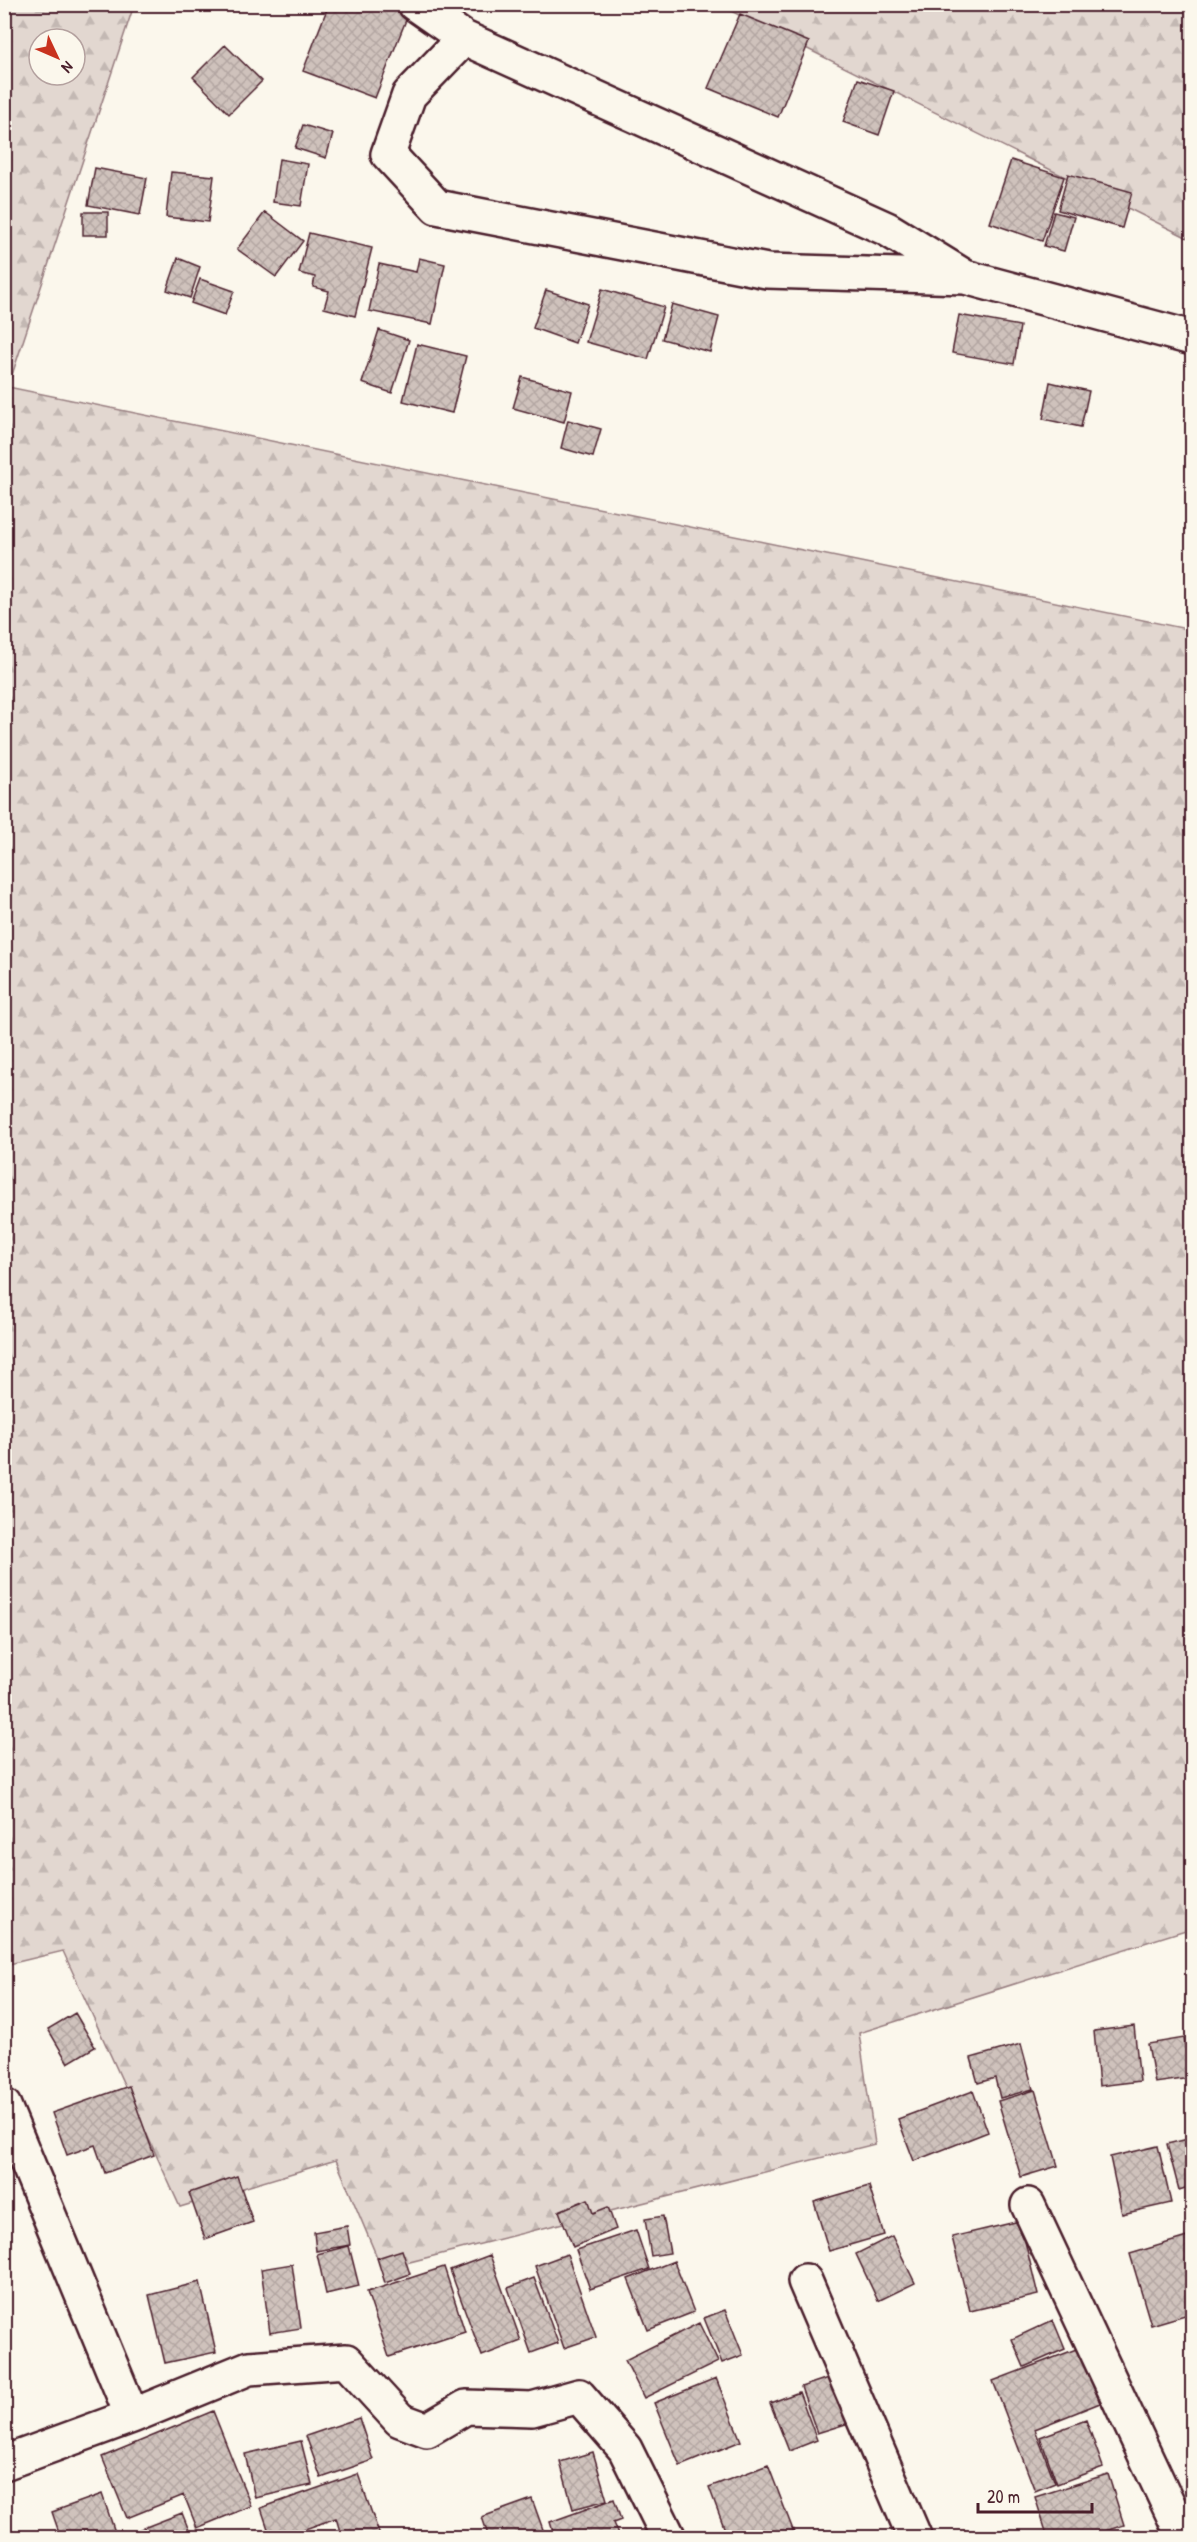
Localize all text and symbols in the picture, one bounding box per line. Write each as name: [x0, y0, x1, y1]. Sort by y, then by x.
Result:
north arrow: [27, 27, 87, 87]
text: N: [57, 57, 79, 78]
scale bar: [978, 2476, 1092, 2514]
text: 20 m: [987, 2484, 1020, 2509]

